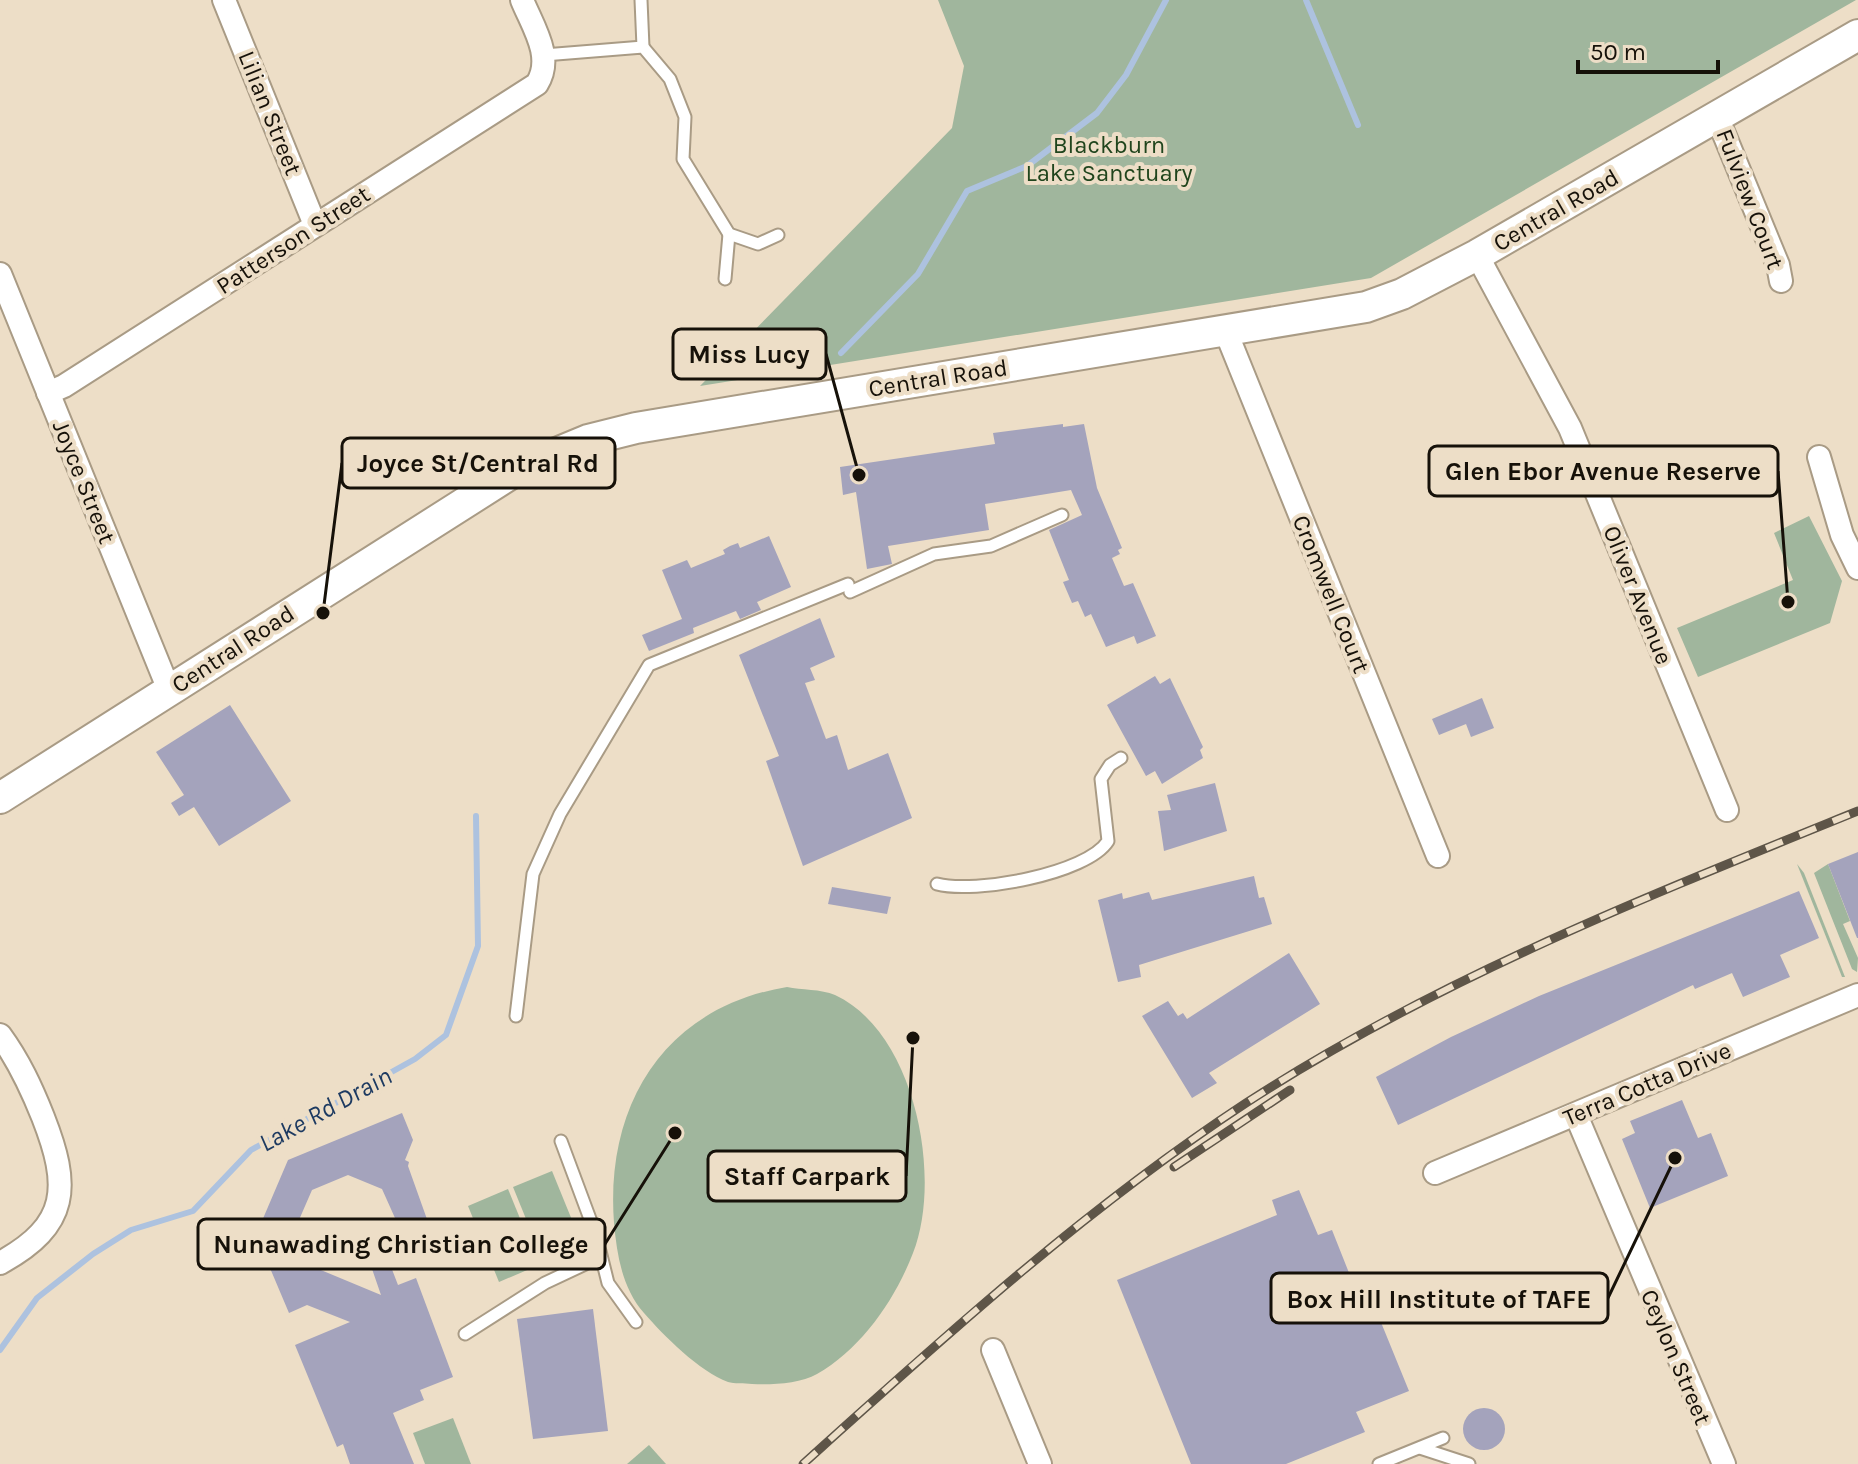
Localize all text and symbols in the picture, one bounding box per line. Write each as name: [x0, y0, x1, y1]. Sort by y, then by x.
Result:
scale bar: [1578, 24, 1718, 74]
text: 50 m: [1590, 38, 1646, 66]
street label: Lilian Street: [232, 47, 308, 179]
street label: Fulview Court: [1710, 125, 1790, 273]
park label: Blackburn Lake Sanctuary: [1025, 131, 1193, 187]
street label: Central Road: [1488, 163, 1624, 257]
street label: Patterson Street: [211, 180, 375, 300]
callout: Miss Lucy: [673, 329, 826, 379]
text: Miss Lucy: [688, 339, 810, 370]
street label: Central Road: [867, 353, 1009, 403]
street label: Joyce Street: [47, 416, 121, 548]
callout: Joyce St/Central Rd: [342, 438, 615, 488]
callout: Glen Ebor Avenue Reserve: [1429, 446, 1778, 496]
text: Joyce St/Central Rd: [357, 448, 599, 479]
text: Glen Ebor Avenue Reserve: [1445, 456, 1761, 487]
street label: Cromwell Court: [1287, 511, 1375, 677]
street label: Oliver Avenue: [1597, 522, 1679, 668]
street label: Central Road: [167, 599, 299, 699]
street label: Terra Cotta Drive: [1559, 1036, 1735, 1132]
water label: Lake Rd Drain: [253, 1060, 397, 1159]
callout: Staff Carpark: [708, 1151, 906, 1201]
text: Staff Carpark: [724, 1161, 890, 1192]
callout: Nunawading Christian College: [198, 1219, 605, 1269]
text: Nunawading Christian College: [213, 1229, 589, 1260]
callout: Box Hill Institute of TAFE: [1271, 1273, 1608, 1323]
text: Box Hill Institute of TAFE: [1287, 1284, 1591, 1315]
street label: Ceylon Street: [1635, 1285, 1717, 1429]

